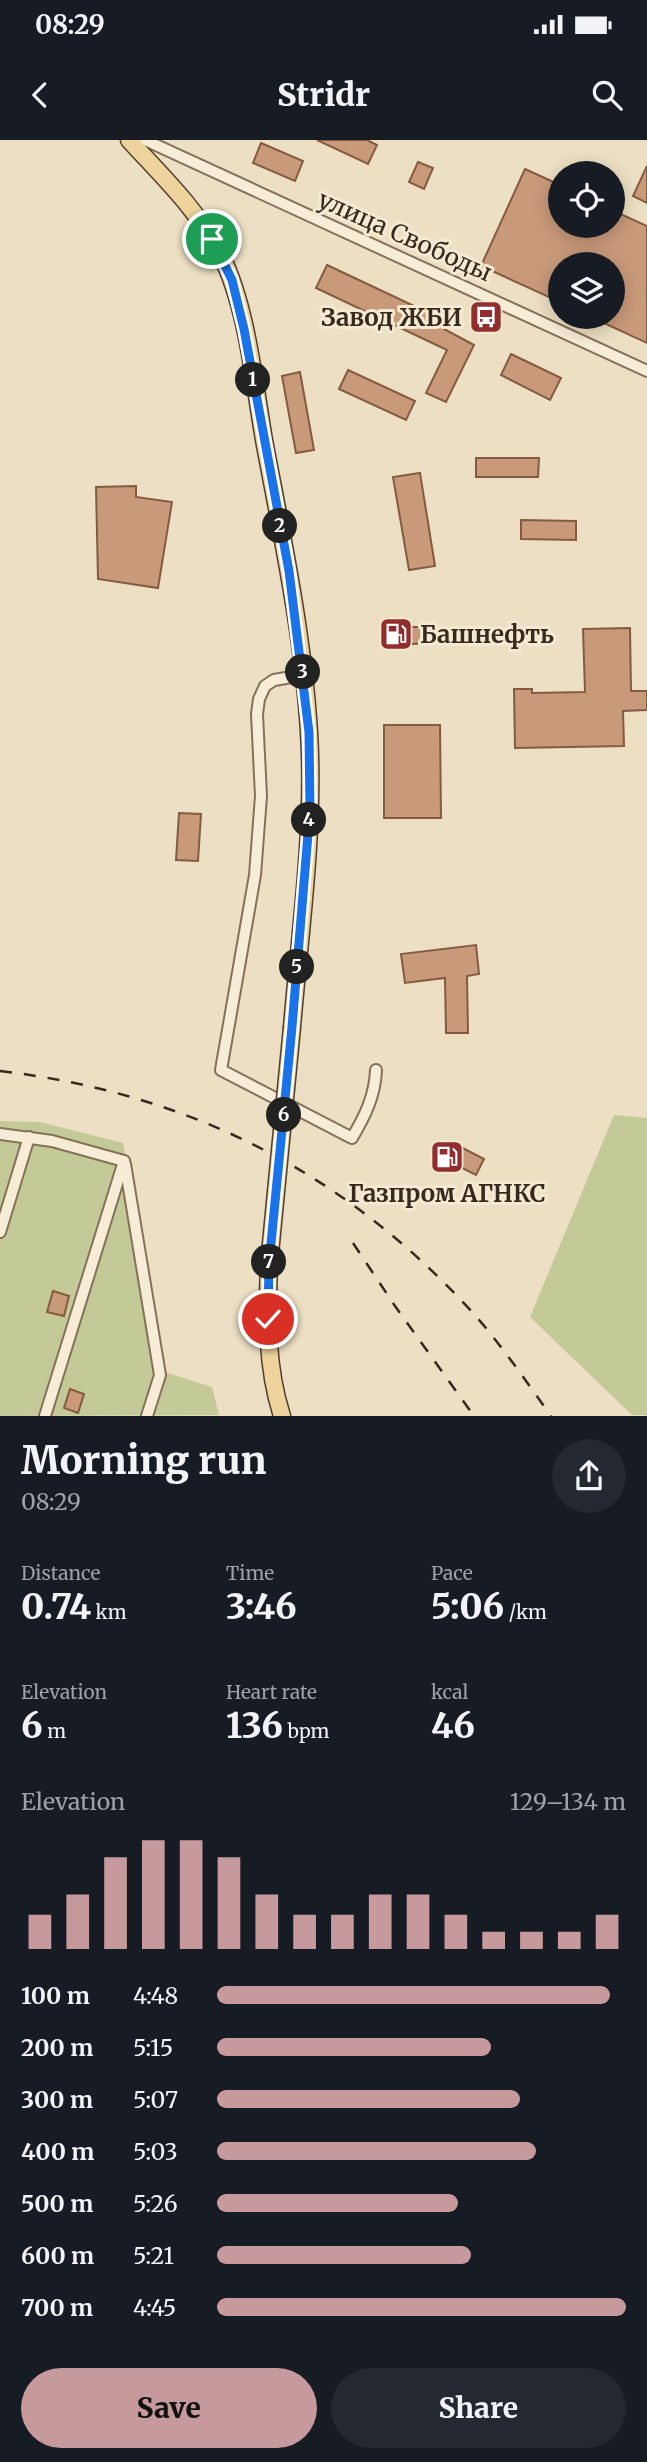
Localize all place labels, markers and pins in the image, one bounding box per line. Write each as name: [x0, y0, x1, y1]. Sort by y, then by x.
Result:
pin: [182, 209, 242, 269]
bus stop icon: Завод ЖБИ: [467, 298, 505, 336]
place label: Завод ЖБИ: [321, 302, 462, 333]
pin: 1: [236, 362, 270, 398]
pin: 2: [262, 508, 298, 544]
fuel station icon: Башнефть: [377, 615, 415, 653]
place label: Башнефть: [420, 619, 554, 650]
pin: 3: [286, 654, 320, 690]
pin: 4: [292, 802, 326, 838]
pin: 5: [280, 950, 314, 984]
pin: 6: [266, 1098, 302, 1132]
fuel station icon: Газпром АГНКС: [428, 1138, 466, 1176]
place label: Газпром АГНКС: [348, 1178, 546, 1209]
pin: 7: [252, 1244, 286, 1280]
pin: [238, 1289, 298, 1349]

